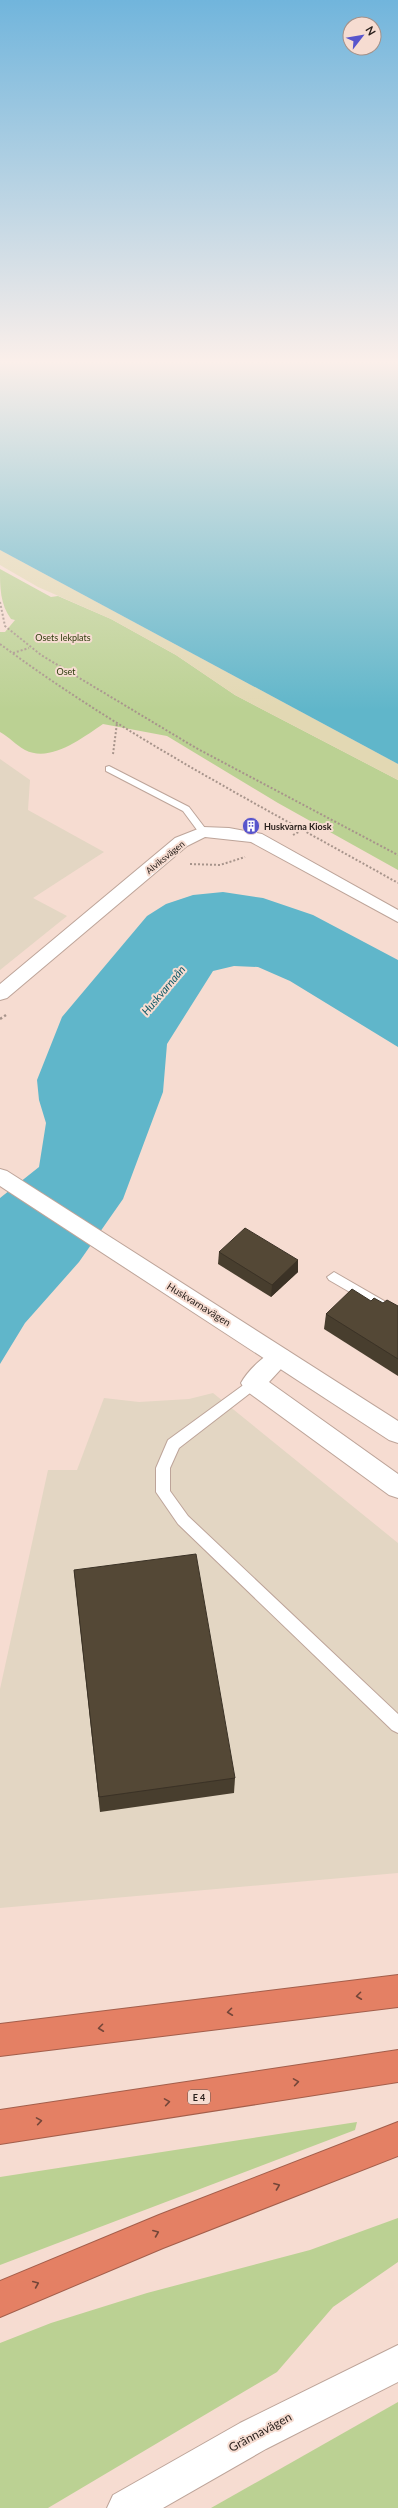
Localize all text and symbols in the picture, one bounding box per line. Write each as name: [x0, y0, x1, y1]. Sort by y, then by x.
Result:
north arrow: [342, 16, 382, 56]
text: N: [363, 24, 379, 38]
park label: Osets lekplats: [35, 632, 91, 643]
park label: Oset: [57, 666, 76, 677]
building icon: Huskvarna Kiosk: [241, 816, 261, 836]
place label: Huskvarna Kiosk: [264, 821, 332, 832]
street label: Alviksvägen: [143, 838, 187, 876]
water label: Huskvarnaån: [139, 963, 188, 1017]
street label: Huskvarnavägen: [165, 1280, 233, 1328]
one-way arrow: [356, 1991, 362, 2000]
one-way arrow: [227, 2007, 233, 2016]
one-way arrow: [98, 2023, 104, 2032]
one-way arrow: [293, 2078, 299, 2087]
road number: E 4: [188, 2090, 210, 2104]
one-way arrow: [164, 2098, 170, 2106]
one-way arrow: [35, 2117, 42, 2126]
one-way arrow: [272, 2183, 280, 2191]
one-way arrow: [152, 2230, 159, 2238]
one-way arrow: [32, 2280, 39, 2288]
street label: Grännavägen: [226, 2409, 294, 2455]

